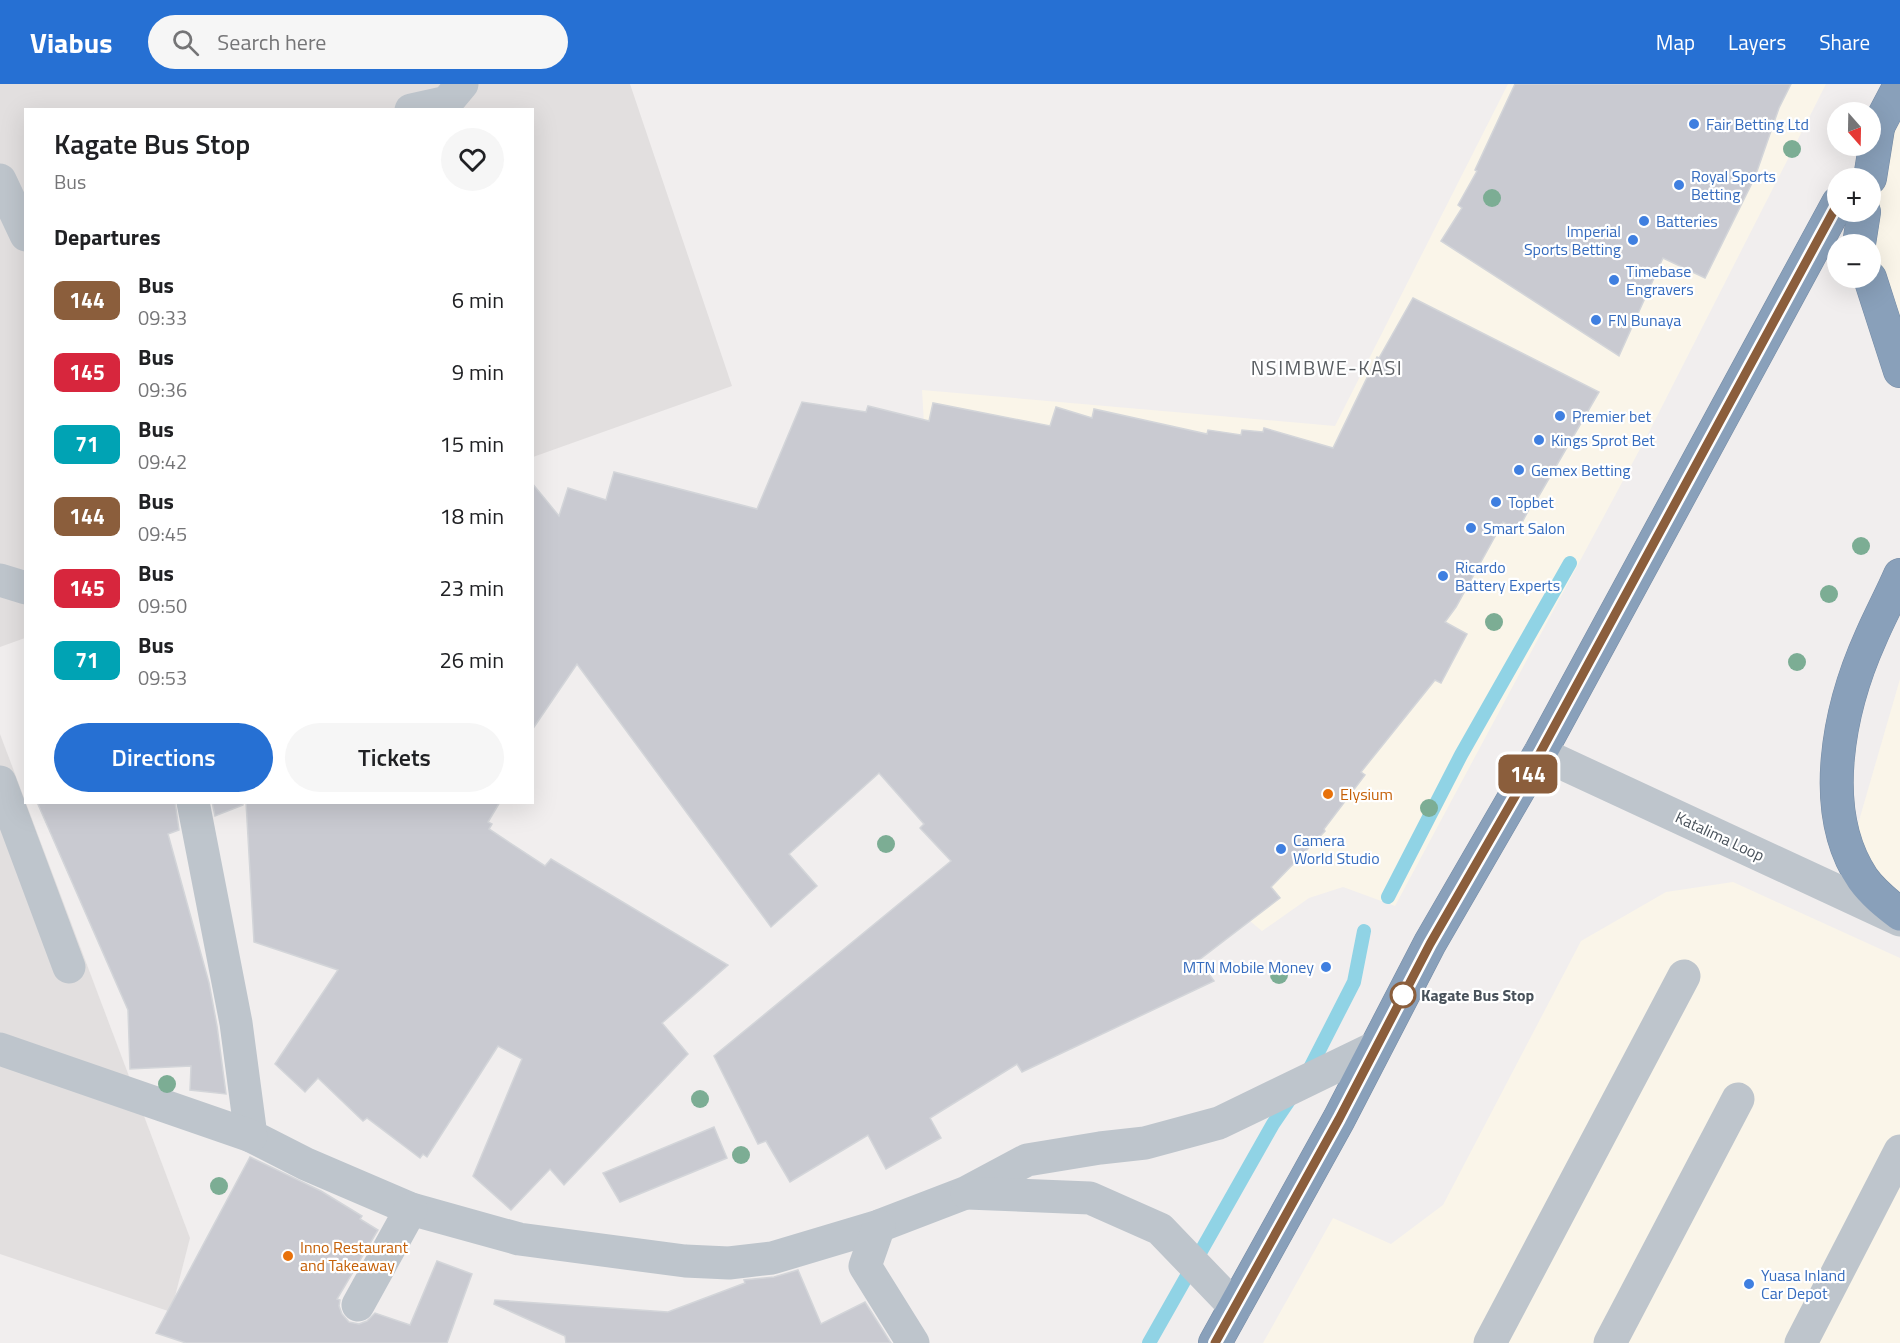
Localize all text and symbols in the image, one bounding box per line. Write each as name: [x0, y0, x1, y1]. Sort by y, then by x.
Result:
search box: [148, 15, 568, 69]
text: Viabus: [30, 21, 112, 64]
text: Search here: [217, 25, 326, 59]
icon: search: [169, 26, 202, 59]
text: Map: [1656, 26, 1695, 58]
text: Layers: [1728, 26, 1786, 58]
text: Share: [1819, 26, 1870, 58]
north arrow: [1827, 102, 1881, 156]
map controls: [1827, 102, 1881, 288]
place label: Fair Betting Ltd: [1706, 112, 1809, 136]
marker: Fair Betting Ltd: [1687, 117, 1701, 131]
text: Kagate Bus Stop: [54, 122, 250, 165]
button: heart: [441, 128, 504, 191]
place label: Royal Sports Betting: [1691, 164, 1776, 206]
text: Bus: [54, 166, 86, 197]
button: +: [1827, 168, 1881, 222]
marker: Royal Sports Betting: [1672, 178, 1686, 192]
place label: Batteries: [1656, 209, 1718, 233]
marker: Batteries: [1637, 214, 1651, 228]
place label: Imperial Sports Betting: [1524, 219, 1621, 261]
text: Departures: [54, 220, 161, 254]
marker: Imperial Sports Betting: [1626, 233, 1640, 247]
button: −: [1827, 234, 1881, 288]
place label: Timebase Engravers: [1626, 259, 1694, 301]
text: Bus: [138, 268, 174, 302]
marker: Timebase Engravers: [1607, 273, 1621, 287]
text: 6 min: [452, 283, 504, 317]
text: 144: [69, 284, 105, 316]
text: 09:33: [138, 302, 187, 333]
place label: FN Bunaya: [1608, 308, 1681, 332]
marker: FN Bunaya: [1589, 313, 1603, 327]
text: Bus: [138, 340, 174, 374]
district label: NSIMBWE-KASI: [1251, 352, 1403, 383]
text: 9 min: [452, 355, 504, 389]
text: 145: [69, 356, 105, 388]
text: 09:36: [138, 374, 187, 405]
place label: Premier bet: [1572, 404, 1651, 428]
marker: Premier bet: [1553, 409, 1567, 423]
text: Bus: [138, 412, 174, 446]
text: 15 min: [439, 427, 504, 461]
text: 71: [75, 428, 99, 460]
place label: Kings Sprot Bet: [1551, 428, 1655, 452]
marker: Kings Sprot Bet: [1532, 433, 1546, 447]
text: 09:42: [138, 446, 187, 477]
place label: Gemex Betting: [1531, 458, 1631, 482]
marker: Gemex Betting: [1512, 463, 1526, 477]
text: Bus: [138, 484, 174, 518]
place label: Topbet: [1508, 490, 1554, 514]
marker: Topbet: [1489, 495, 1503, 509]
text: 18 min: [439, 499, 504, 533]
text: 144: [69, 500, 105, 532]
place label: Smart Salon: [1483, 516, 1565, 540]
text: 09:45: [138, 518, 187, 549]
marker: Smart Salon: [1464, 521, 1478, 535]
place label: Ricardo Battery Experts: [1455, 555, 1560, 597]
text: Bus: [138, 556, 174, 590]
marker: Ricardo Battery Experts: [1436, 569, 1450, 583]
text: 23 min: [439, 571, 504, 605]
text: 145: [69, 572, 105, 604]
text: 09:50: [138, 590, 187, 621]
text: Bus: [138, 628, 174, 662]
text: 26 min: [439, 643, 504, 677]
text: 71: [75, 644, 99, 676]
text: 09:53: [138, 662, 187, 693]
button: Directions: [54, 723, 273, 792]
button: Tickets: [285, 723, 504, 792]
line badge: 144: [1494, 754, 1562, 794]
text: 144: [1510, 758, 1546, 790]
place label: Elysium: [1340, 782, 1393, 806]
marker: Elysium: [1321, 787, 1335, 801]
street label: Katalima Loop: [1672, 805, 1768, 867]
place label: Camera World Studio: [1293, 828, 1380, 870]
marker: Camera World Studio: [1274, 842, 1288, 856]
place label: MTN Mobile Money: [1183, 955, 1314, 979]
marker: MTN Mobile Money: [1319, 960, 1333, 974]
marker: Kagate Bus Stop: [1390, 982, 1416, 1008]
place label: Kagate Bus Stop: [1421, 983, 1534, 1007]
place label: Inno Restaurant and Takeaway: [300, 1235, 409, 1277]
marker: Inno Restaurant and Takeaway: [281, 1249, 295, 1263]
place label: Yuasa Inland Car Depot: [1761, 1263, 1845, 1305]
marker: Yuasa Inland Car Depot: [1742, 1277, 1756, 1291]

